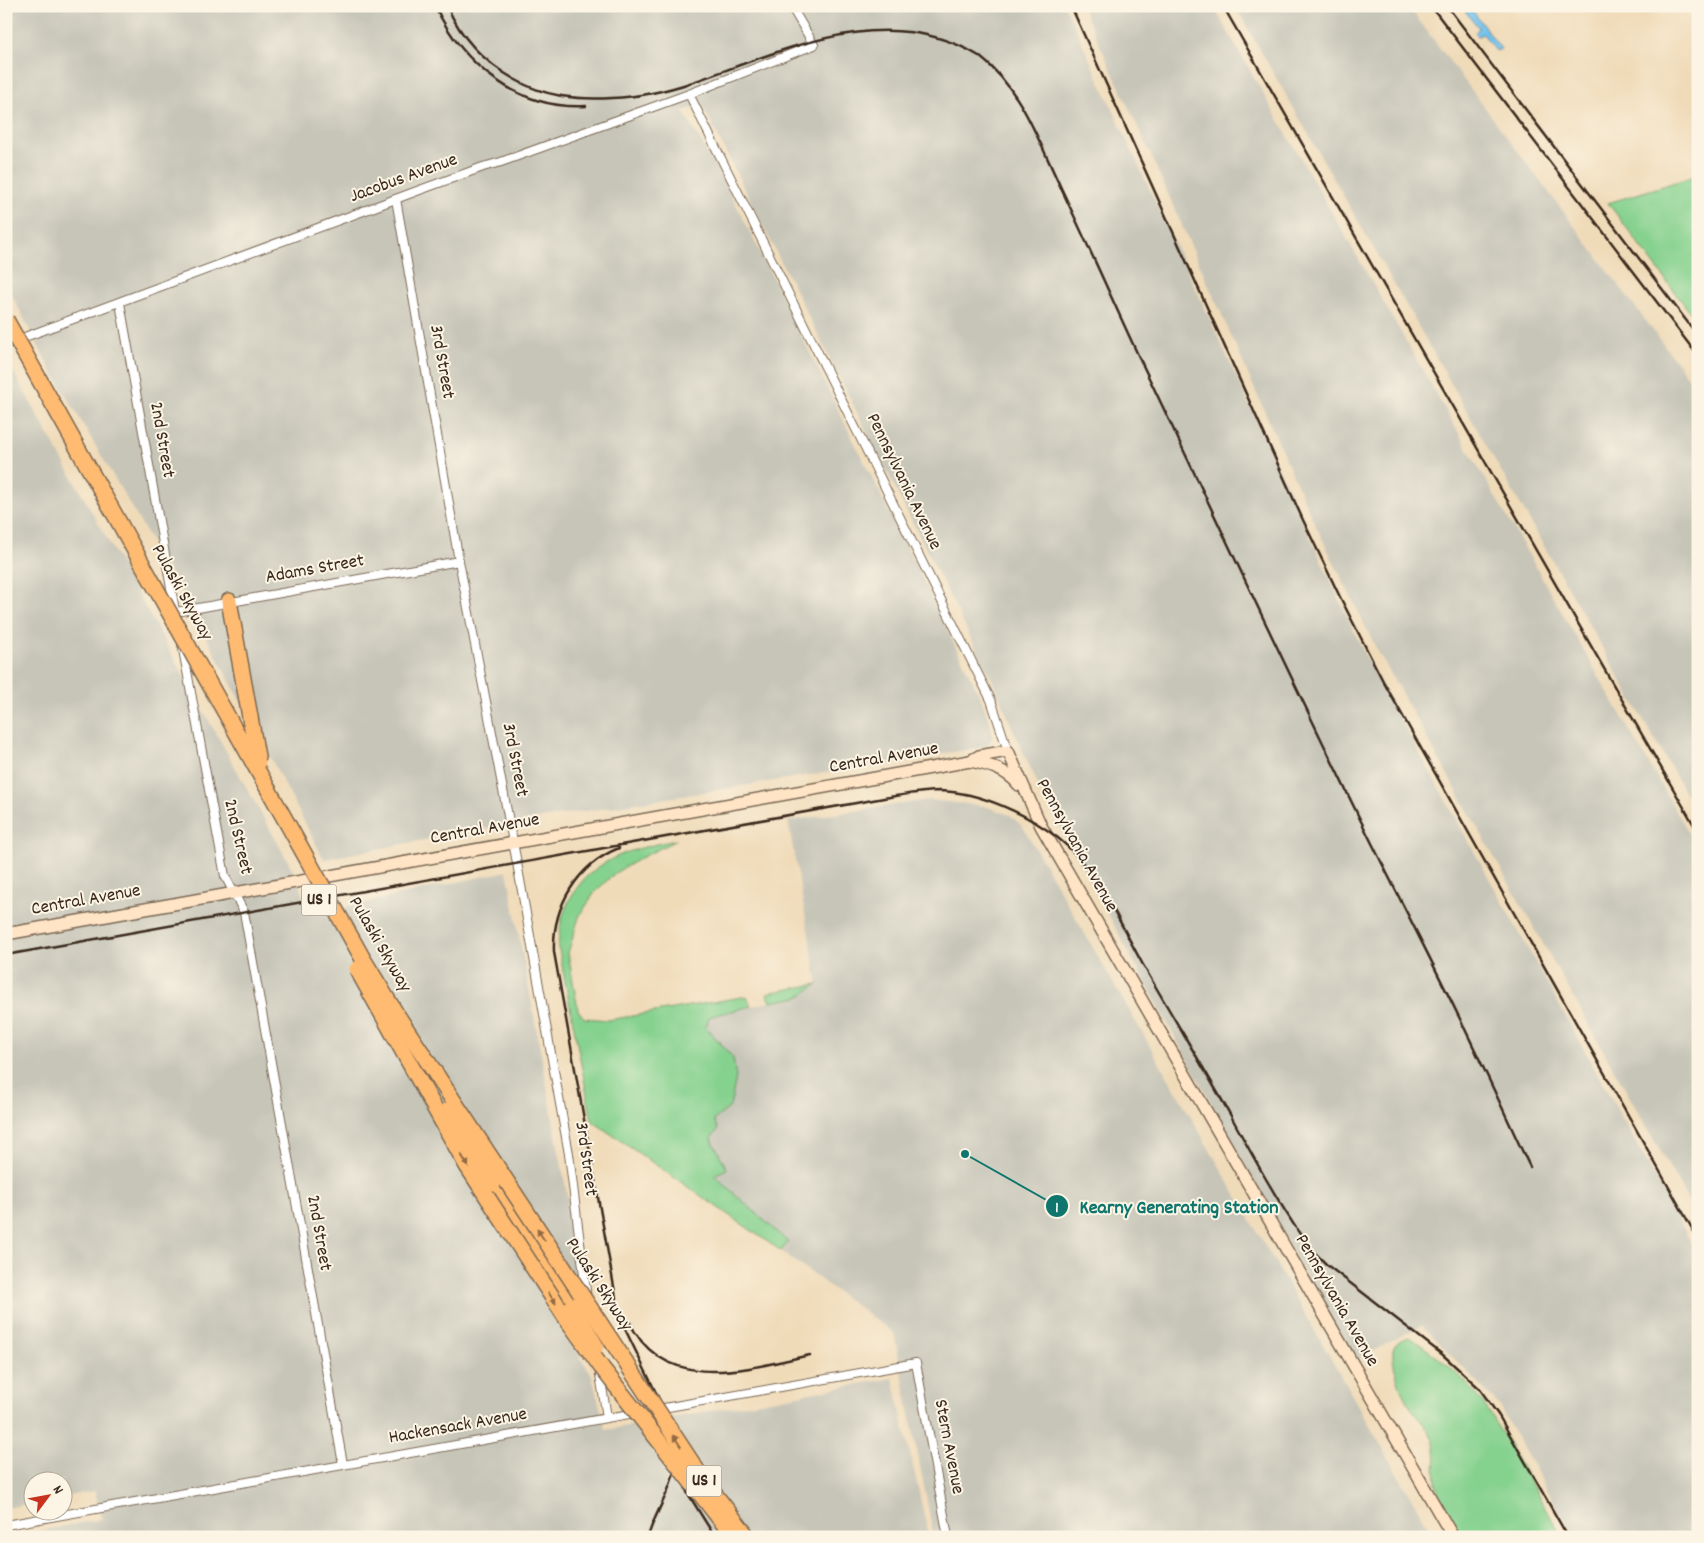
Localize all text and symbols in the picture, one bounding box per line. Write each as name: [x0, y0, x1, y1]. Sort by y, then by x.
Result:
street label: Jacobus Avenue: [346, 147, 462, 211]
street label: 3rd Street: [421, 323, 461, 401]
street label: 2nd Street: [141, 400, 181, 480]
street label: Pennsylvania Avenue: [858, 409, 948, 555]
street label: Pulaski Skyway: [143, 540, 219, 646]
street label: Adams Street: [264, 548, 366, 592]
street label: 3rd Street: [494, 721, 534, 799]
street label: Central Avenue: [827, 736, 941, 782]
street label: Pennsylvania Avenue: [1028, 774, 1124, 918]
street label: 2nd Street: [215, 797, 259, 877]
street label: Central Avenue: [428, 807, 542, 853]
street label: Central Avenue: [29, 878, 143, 924]
road number: US 1: [302, 884, 336, 916]
street label: Pulaski Skyway: [341, 892, 417, 998]
street label: 3rd Street: [566, 1120, 604, 1198]
one-way arrow: [460, 1155, 469, 1168]
callout: Kearny Generating Station: [1044, 1189, 1288, 1224]
street label: 2nd Street: [298, 1193, 338, 1273]
text: Kearny Generating Station: [1080, 1195, 1278, 1223]
text: 1: [1055, 1198, 1059, 1220]
one-way arrow: [536, 1228, 546, 1241]
street label: Pennsylvania Avenue: [1287, 1230, 1385, 1372]
street label: Pulaski Skyway: [558, 1233, 639, 1337]
one-way arrow: [548, 1291, 557, 1304]
street label: Stern Avenue: [926, 1397, 970, 1497]
street label: Hackensack Avenue: [387, 1402, 529, 1452]
one-way arrow: [672, 1434, 682, 1448]
road number: US 1: [686, 1465, 722, 1496]
north arrow: [22, 1470, 72, 1520]
text: N: [47, 1482, 68, 1498]

